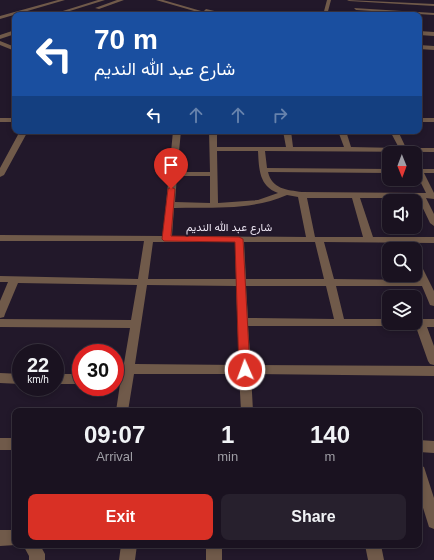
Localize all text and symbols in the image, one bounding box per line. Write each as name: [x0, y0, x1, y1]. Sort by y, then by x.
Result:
text: 70 m: [94, 24, 158, 55]
icon: left: [28, 28, 80, 80]
text: شارع عبد الله النديم: [94, 59, 235, 79]
icon: left: [143, 104, 165, 126]
icon: ahead: [185, 104, 207, 126]
icon: ahead: [227, 104, 249, 126]
icon: right: [269, 104, 291, 126]
north arrow: [382, 146, 422, 186]
map controls: [382, 146, 422, 330]
pin: [154, 148, 188, 189]
icon: arrive: [160, 154, 182, 176]
button: sound: [382, 194, 422, 234]
street label: شارع عبد الله النديم: [186, 221, 272, 235]
button: search: [382, 242, 422, 282]
button: layers: [382, 290, 422, 330]
speed limit sign: 30: [72, 344, 124, 396]
position arrow: [224, 349, 266, 391]
text: 22: [27, 354, 49, 376]
text: km/h: [27, 374, 49, 385]
text: 09:07: [84, 421, 145, 448]
text: 1: [221, 421, 234, 448]
text: 140: [310, 421, 350, 448]
text: Arrival: [96, 449, 133, 464]
text: min: [217, 449, 238, 464]
text: m: [325, 449, 335, 464]
button: Exit: [28, 494, 213, 540]
button: Share: [221, 494, 406, 540]

